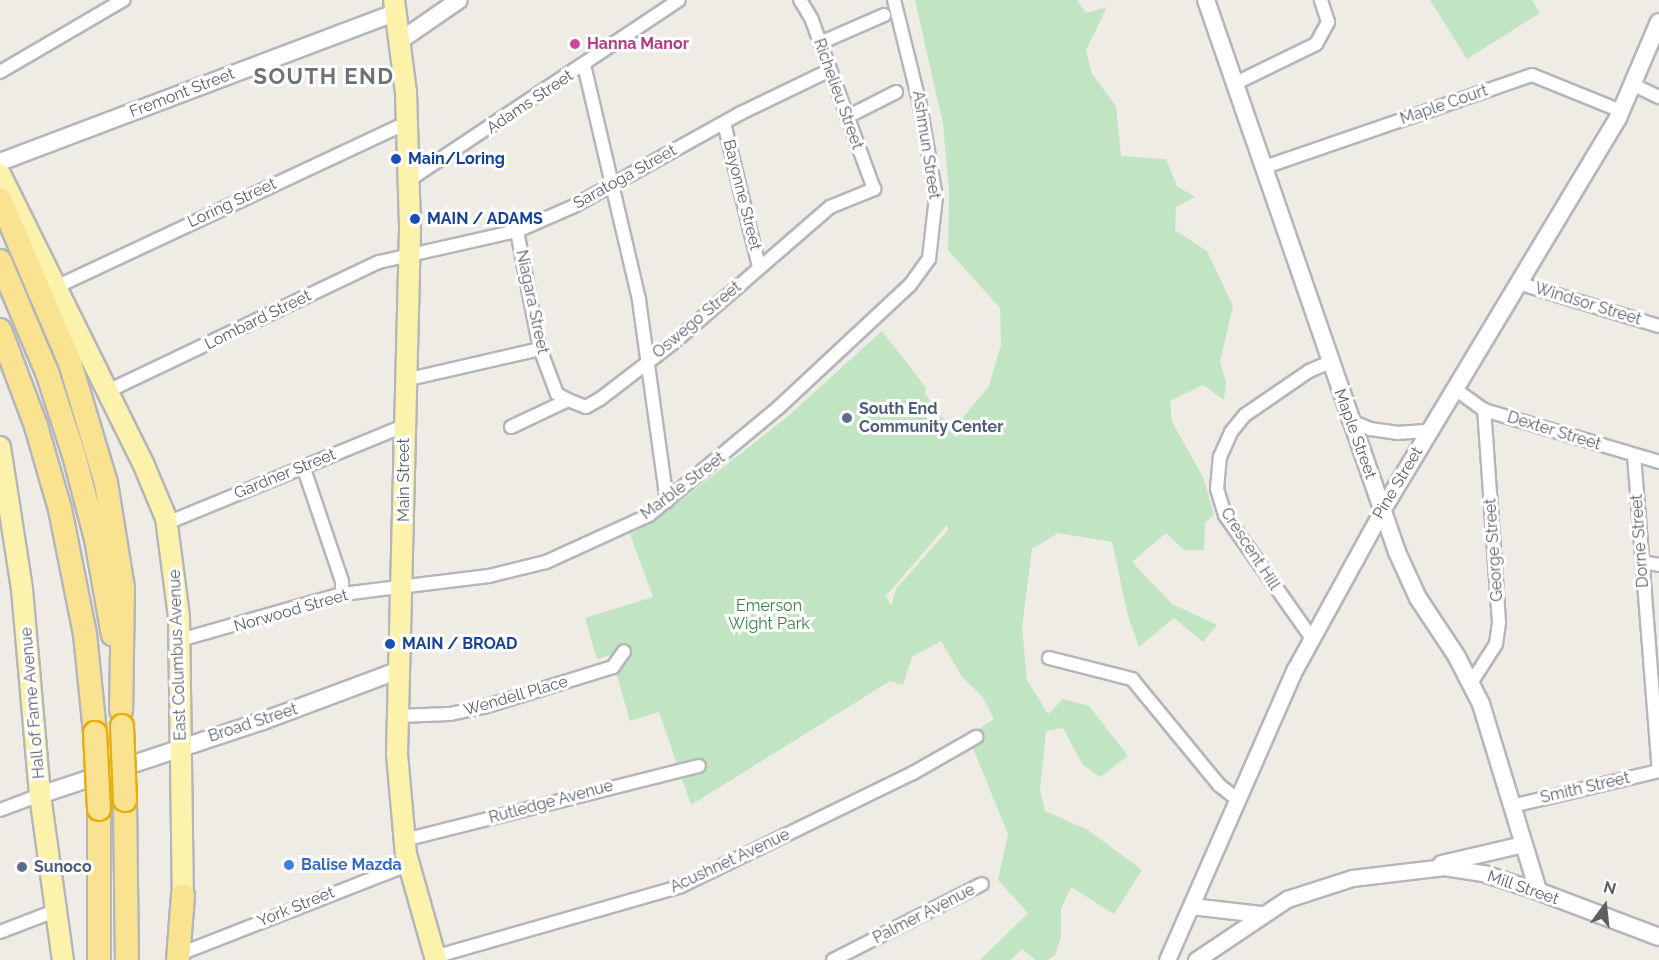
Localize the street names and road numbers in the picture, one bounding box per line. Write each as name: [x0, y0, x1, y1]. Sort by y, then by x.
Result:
street label: Richelieu Street: [809, 36, 867, 152]
street label: Fremont Street: [127, 64, 237, 122]
street label: Adams Street: [483, 66, 577, 138]
street label: Maple Court: [1398, 81, 1490, 129]
street label: Ashmun Street: [908, 89, 944, 201]
street label: Bayonne Street: [719, 138, 765, 252]
street label: Saratoga Street: [570, 141, 680, 213]
street label: Loring Street: [185, 174, 279, 232]
street label: Niagara Street: [512, 248, 552, 356]
street label: Oswego Street: [649, 277, 745, 363]
street label: Windsor Street: [1532, 279, 1644, 329]
street label: Lombard Street: [202, 286, 314, 354]
street label: Maple Street: [1330, 386, 1380, 482]
street label: Dexter Street: [1505, 408, 1603, 454]
street label: Main Street: [394, 438, 414, 522]
street label: Pine Street: [1369, 444, 1427, 522]
street label: Gardner Street: [231, 445, 339, 503]
street label: Marble Street: [637, 448, 729, 524]
street label: Dorne Street: [1627, 494, 1653, 588]
street label: George Street: [1481, 498, 1507, 602]
street label: Crescent Hill: [1216, 504, 1284, 594]
street label: East Columbus Avenue: [165, 569, 191, 741]
street label: Norwood Street: [232, 586, 350, 636]
street label: Hall of Fame Avenue: [17, 626, 49, 780]
street label: Wendell Place: [462, 672, 570, 720]
street label: Broad Street: [206, 700, 300, 746]
street label: Smith Street: [1538, 768, 1632, 808]
street label: Rutledge Avenue: [487, 776, 615, 828]
street label: Acushnet Avenue: [667, 825, 793, 897]
street label: Mill Street: [1485, 867, 1561, 909]
street label: Palmer Avenue: [869, 880, 979, 948]
street label: York Street: [255, 883, 337, 931]

